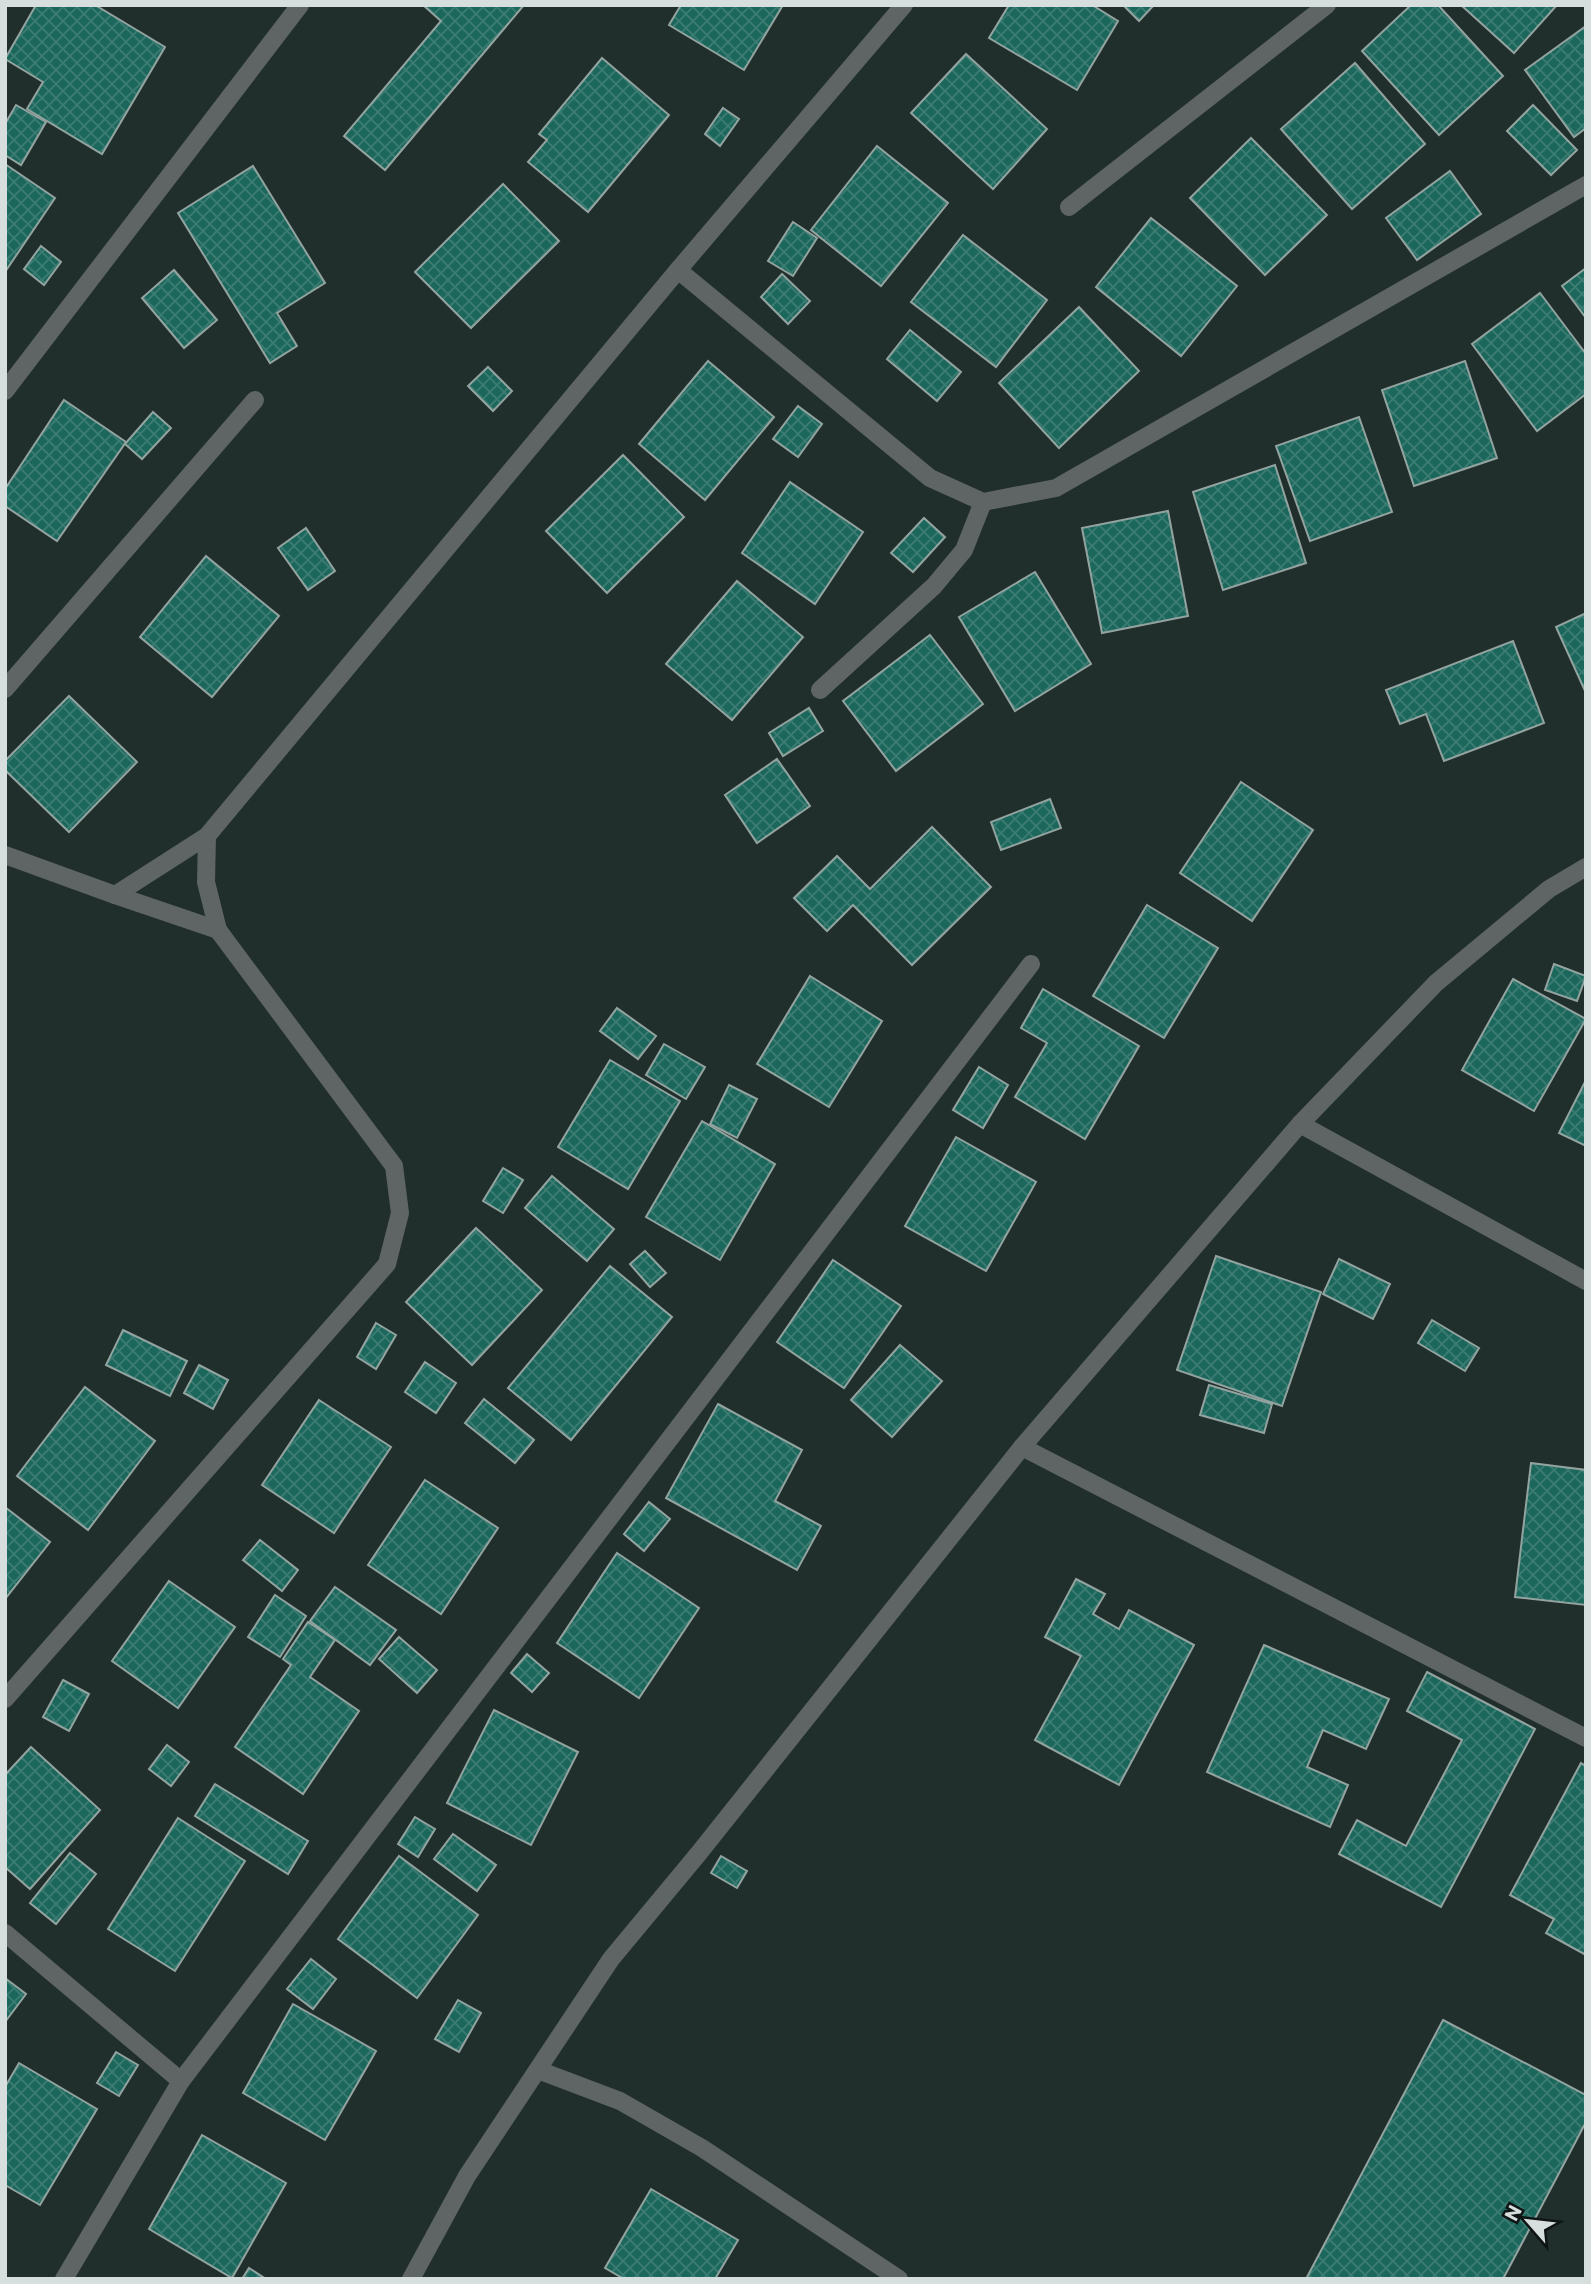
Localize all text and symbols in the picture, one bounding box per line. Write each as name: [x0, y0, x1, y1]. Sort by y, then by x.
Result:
north arrow: [1493, 2186, 1563, 2256]
text: N: [1499, 2201, 1526, 2224]

